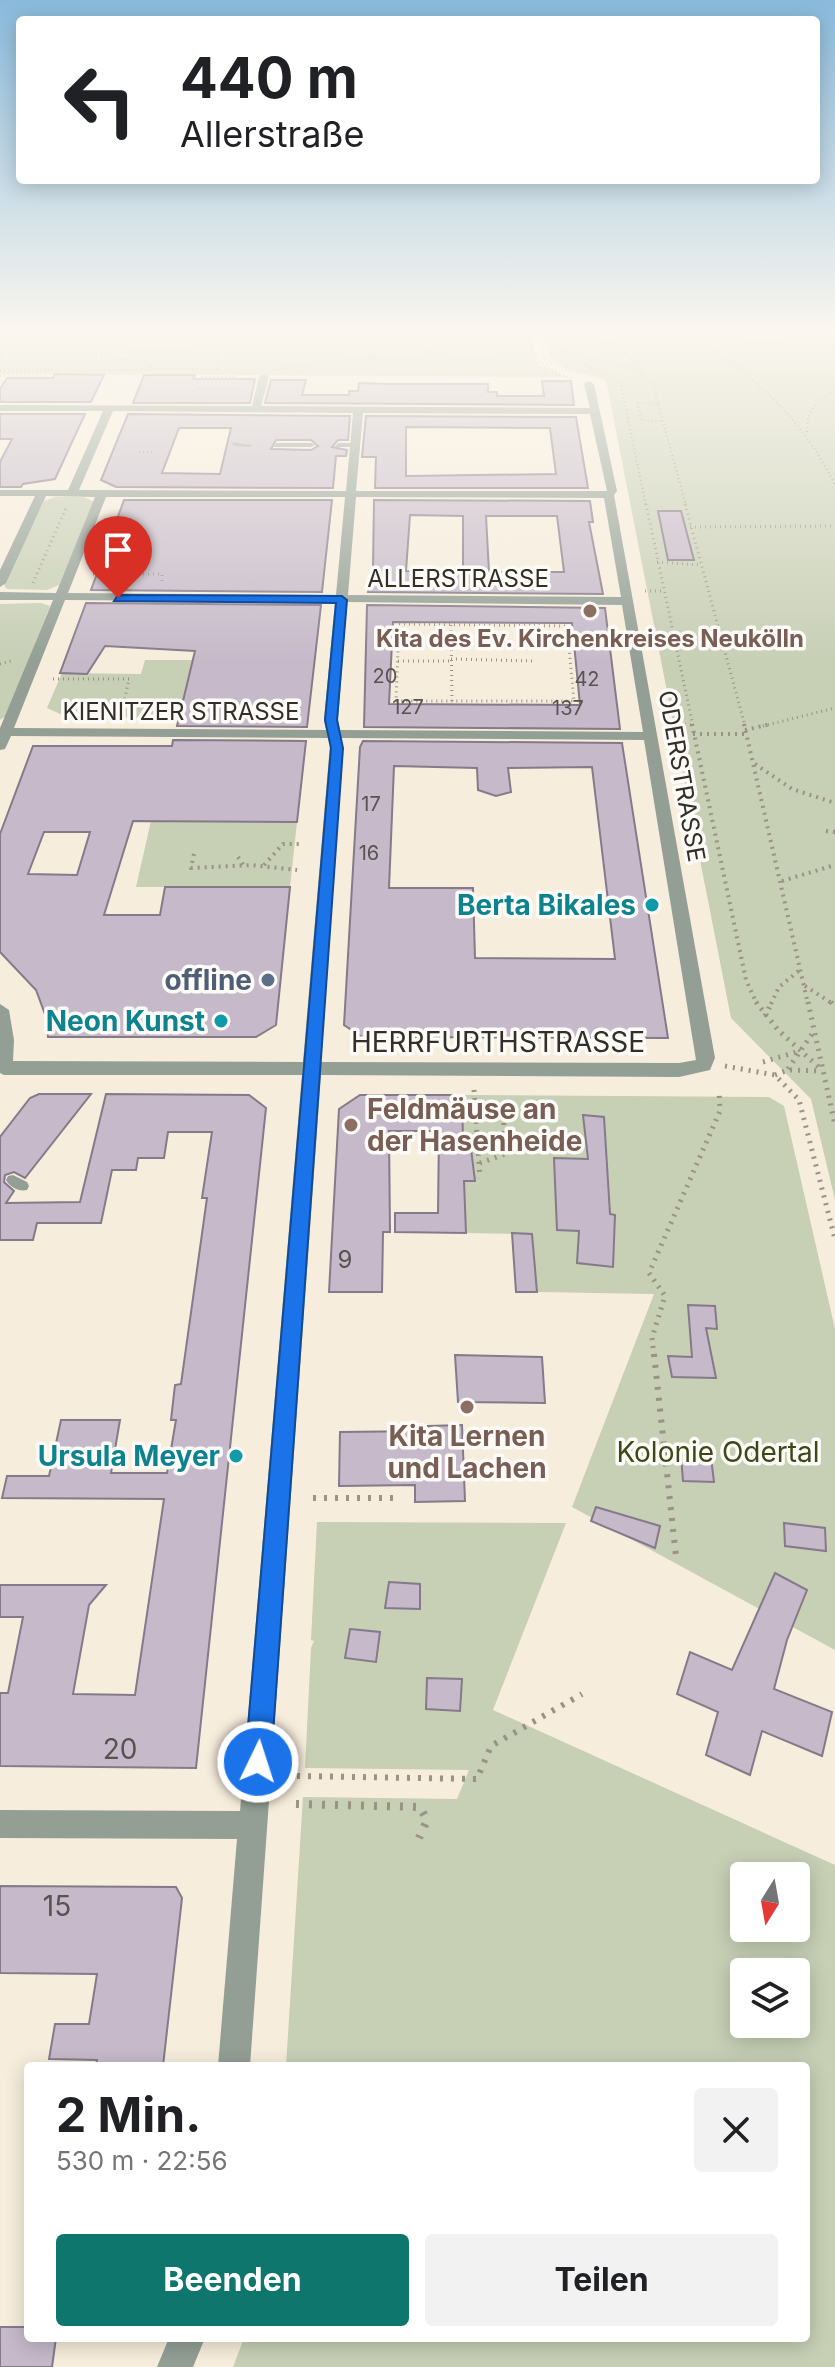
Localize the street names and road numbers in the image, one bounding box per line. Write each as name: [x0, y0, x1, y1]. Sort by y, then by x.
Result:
street label: ALLERSTRASSE: [367, 564, 549, 593]
street label: ODERSTRASSE: [653, 688, 711, 864]
street label: KIENITZER STRASSE: [63, 697, 299, 726]
street label: HERRFURTHSTRASSE: [351, 1025, 645, 1059]

